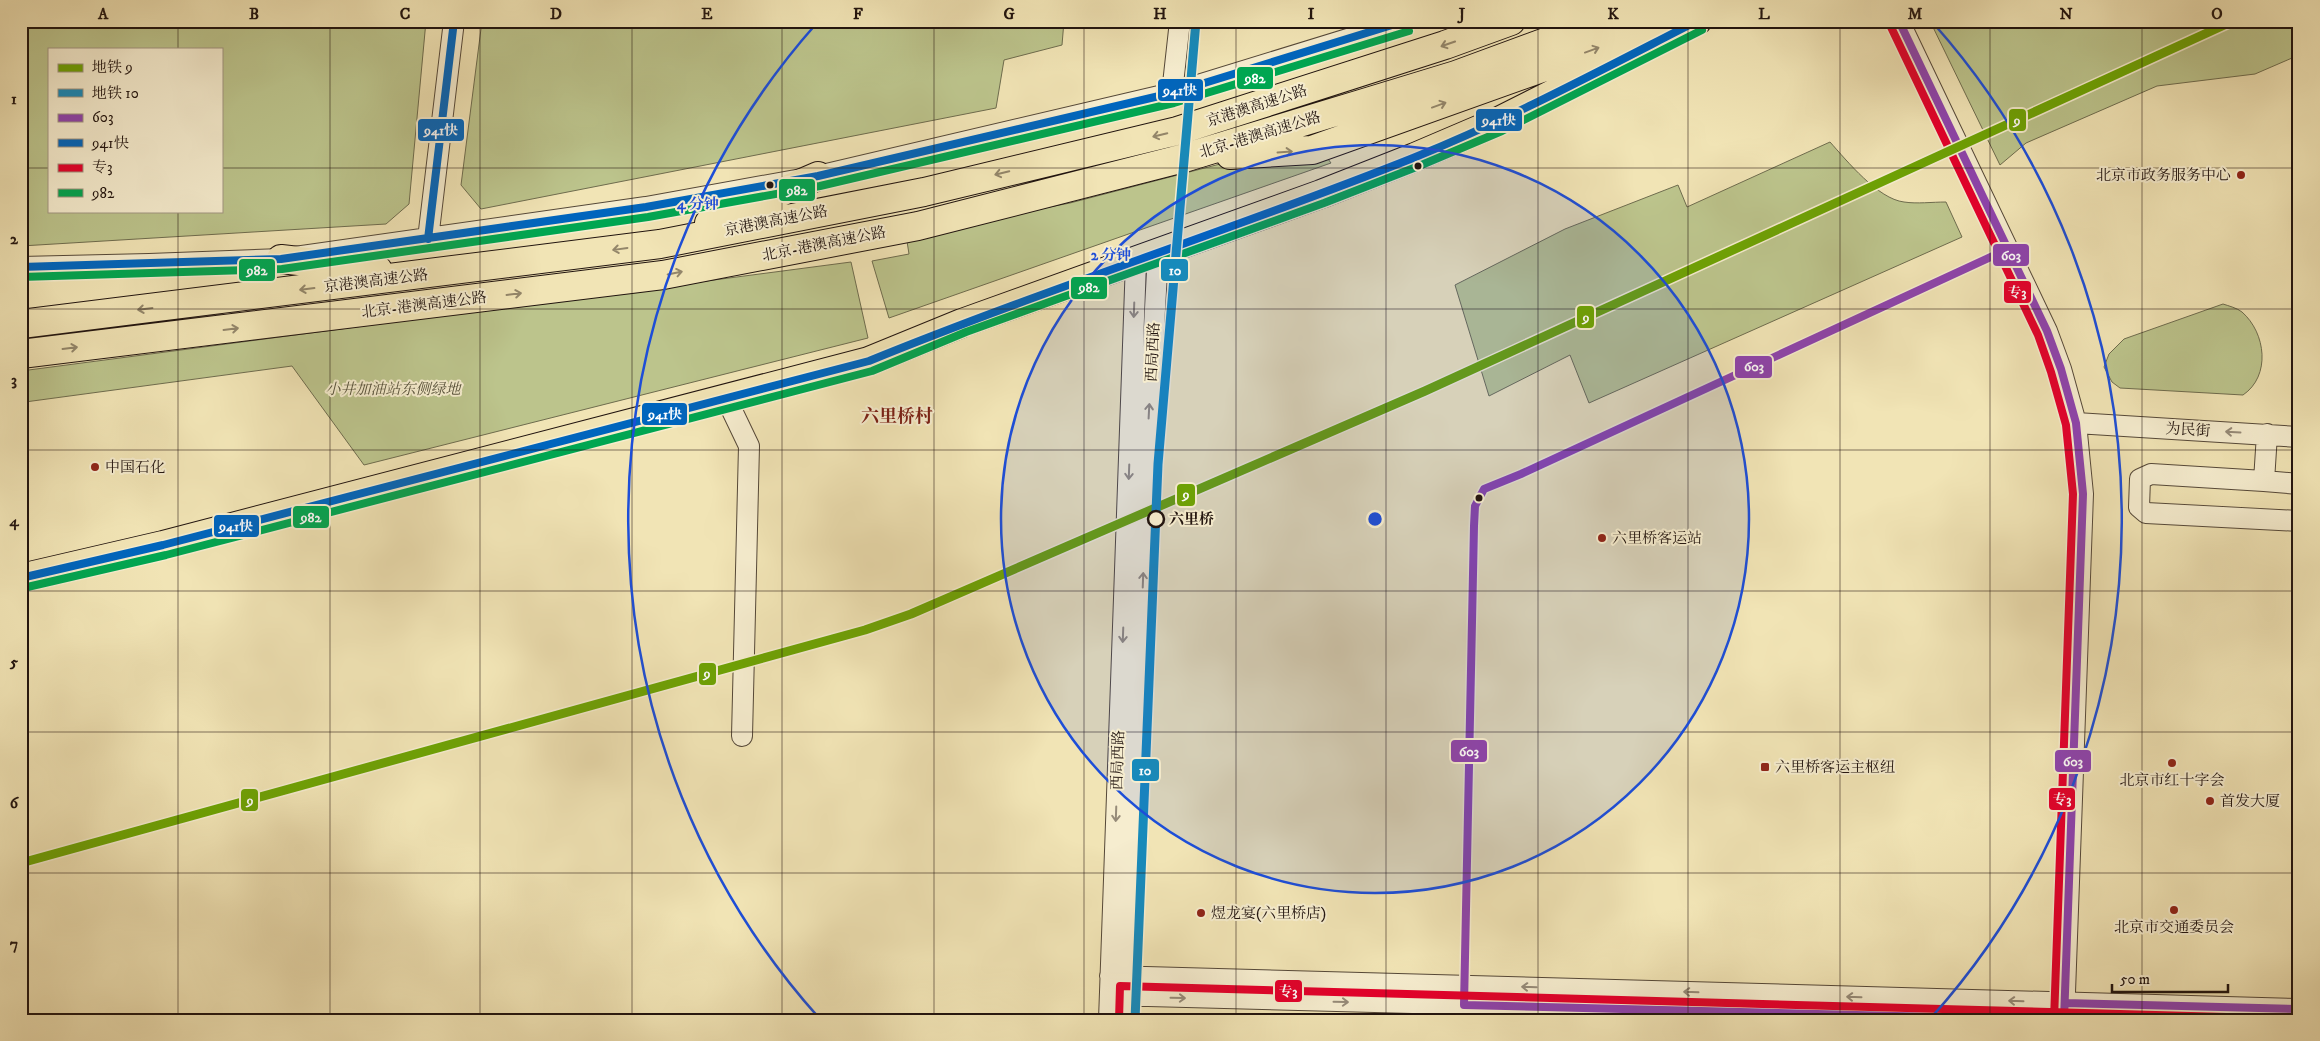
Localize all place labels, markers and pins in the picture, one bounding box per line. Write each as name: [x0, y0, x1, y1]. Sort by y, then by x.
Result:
unlabelled marker: [1413, 161, 1423, 171]
place label: 北京市政务服务中心: [2096, 166, 2231, 185]
marker: 北京市政务服务中心: [2235, 169, 2247, 181]
unlabelled marker: [765, 180, 775, 190]
place label: 中国石化: [105, 458, 165, 477]
marker: 中国石化: [89, 461, 101, 473]
unlabelled marker: [1474, 493, 1484, 503]
marker: 六里桥: [1147, 510, 1165, 528]
place label: 六里桥: [1169, 510, 1214, 529]
centre of rings: [1366, 510, 1384, 528]
place label: 六里桥客运站: [1612, 529, 1702, 548]
marker: 六里桥客运站: [1596, 532, 1608, 544]
marker: 北京市红十字会: [2166, 757, 2178, 769]
place label: 六里桥客运主枢纽: [1775, 758, 1895, 777]
marker: 六里桥客运主枢纽: [1759, 761, 1771, 773]
place label: 北京市红十字会: [2119, 771, 2225, 790]
place label: 首发大厦: [2220, 792, 2280, 811]
marker: 首发大厦: [2204, 795, 2216, 807]
place label: 煜龙宴(六里桥店): [1211, 904, 1326, 923]
marker: 北京市交通委员会: [2168, 904, 2180, 916]
marker: 煜龙宴(六里桥店): [1195, 907, 1207, 919]
place label: 北京市交通委员会: [2114, 918, 2234, 937]

